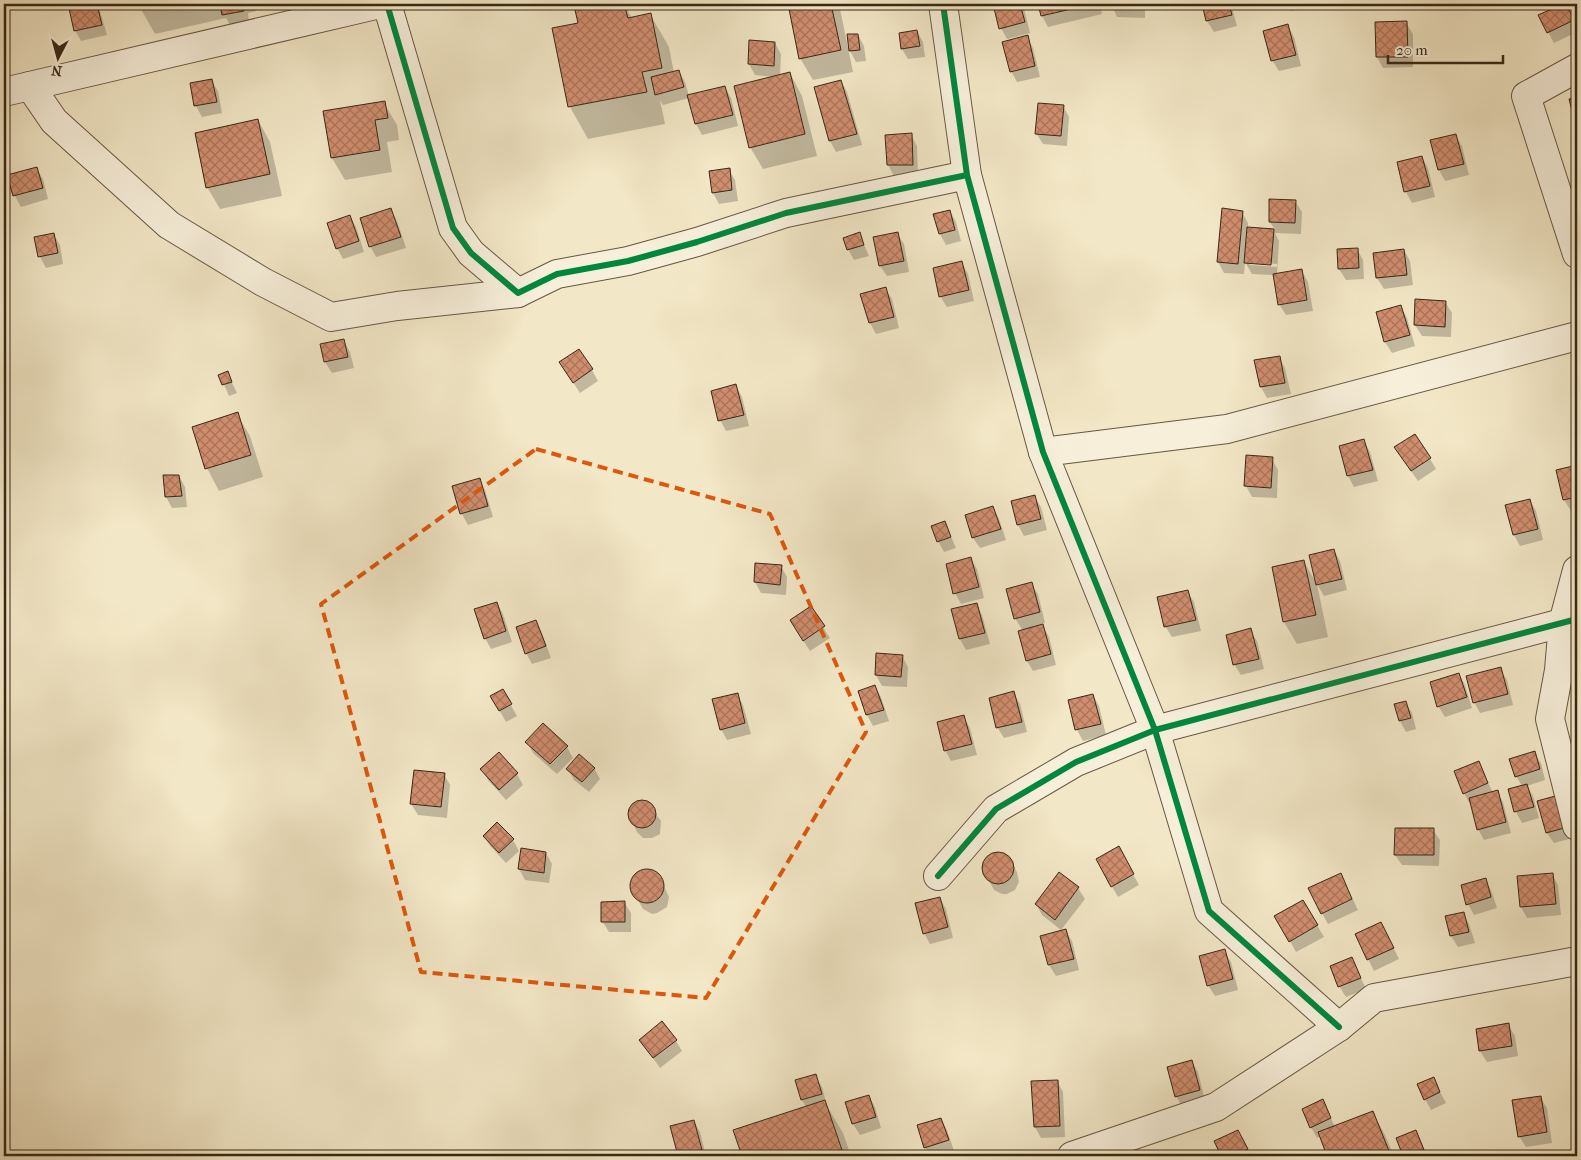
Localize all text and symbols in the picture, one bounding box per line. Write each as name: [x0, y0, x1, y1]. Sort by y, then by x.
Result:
north arrow: [32, 32, 82, 82]
scale bar: [1388, 32, 1504, 64]
text: 20 m: [1396, 41, 1428, 59]
text: N: [50, 61, 63, 79]

